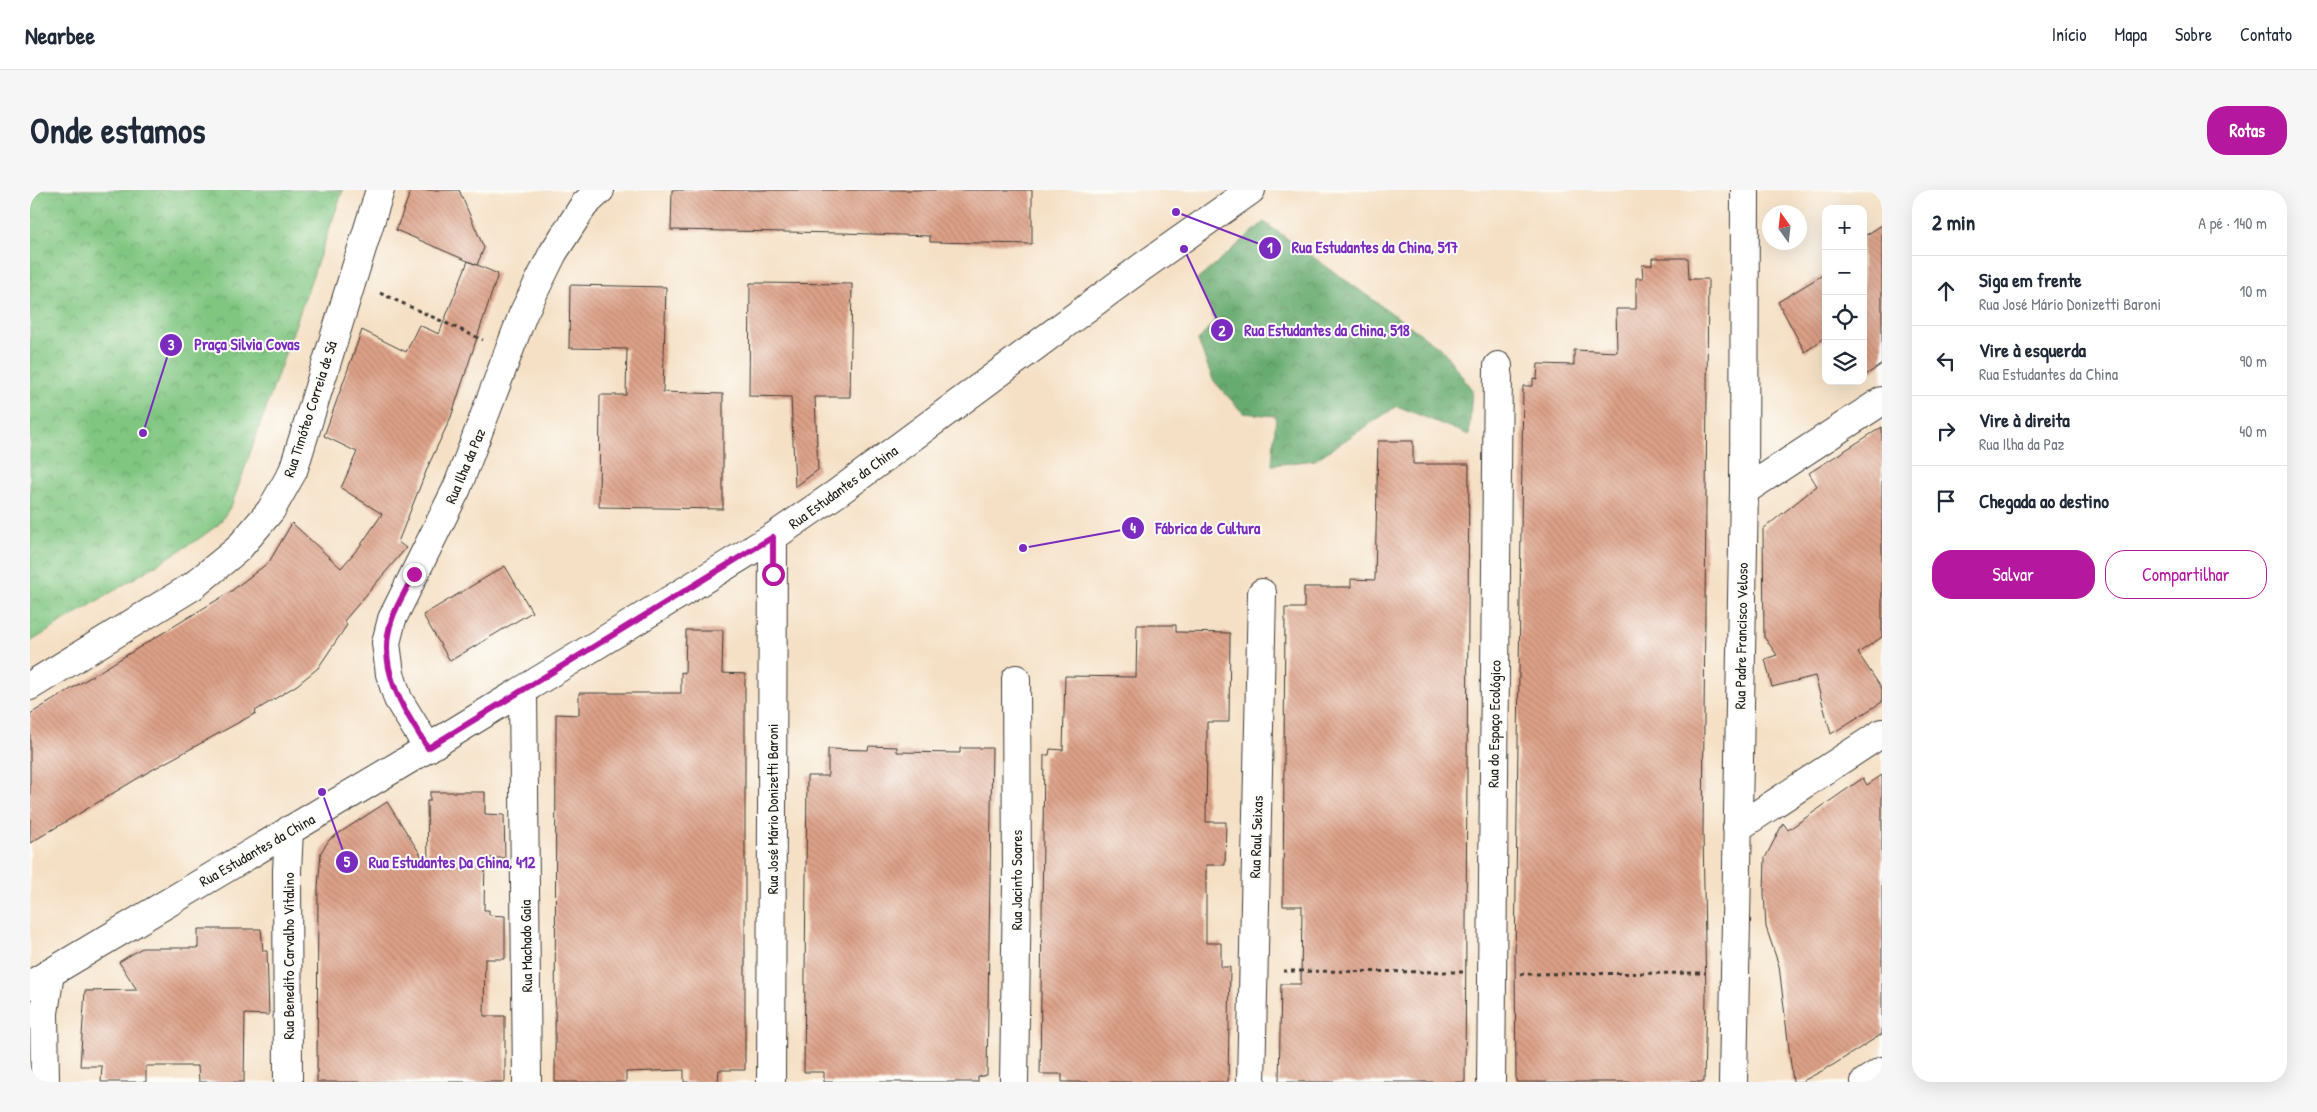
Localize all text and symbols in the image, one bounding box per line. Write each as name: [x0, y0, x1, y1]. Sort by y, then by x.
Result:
text: Nearbee: [25, 19, 95, 51]
text: Início: [2052, 22, 2086, 47]
text: Mapa: [2114, 22, 2147, 47]
text: Sobre: [2175, 22, 2212, 47]
text: Contato: [2240, 22, 2292, 47]
button: Rotas: [2207, 106, 2287, 155]
text: Onde estamos: [30, 107, 205, 154]
north arrow: [1762, 205, 1807, 250]
map controls: [1822, 205, 1867, 385]
button: +: [1822, 205, 1867, 250]
text: 2 min: [1932, 208, 1975, 237]
text: A pé · 140 m: [2198, 212, 2267, 234]
callout: Rua Estudantes da China, 517: [1257, 232, 1469, 263]
text: Rua Estudantes da China, 517: [1292, 236, 1458, 258]
text: 1: [1267, 237, 1273, 258]
button: −: [1822, 250, 1867, 295]
text: Siga em frente: [1979, 267, 2082, 293]
icon: ahead: [1932, 277, 1960, 305]
text: 10 m: [2239, 280, 2267, 302]
text: Rua José Mário Donizetti Baroni: [1979, 293, 2161, 315]
button: locate: [1822, 295, 1867, 340]
callout: Rua Estudantes da China, 518: [1209, 315, 1420, 346]
text: Rua Estudantes da China, 518: [1244, 319, 1410, 341]
text: 2: [1218, 320, 1226, 341]
callout: Praça Silvia Covas: [159, 329, 309, 360]
text: Praça Silvia Covas: [194, 333, 301, 355]
text: 3: [168, 334, 175, 355]
text: Vire à esquerda: [1979, 337, 2086, 363]
street label: Rua Timóteo Correia de Sá: [278, 338, 342, 480]
button: layers: [1822, 340, 1867, 385]
icon: left: [1932, 347, 1960, 375]
text: 90 m: [2239, 350, 2267, 372]
text: Rua Estudantes da China: [1979, 363, 2118, 385]
text: Vire à direita: [1979, 407, 2070, 433]
icon: right: [1932, 417, 1960, 445]
text: 40 m: [2239, 420, 2267, 442]
street label: Rua Ilha da Paz: [440, 425, 491, 507]
text: Rua Ilha da Paz: [1979, 433, 2064, 455]
street label: Rua Estudantes da China: [784, 440, 902, 534]
icon: arrive: [1932, 487, 1960, 515]
text: Chegada ao destino: [1979, 488, 2109, 514]
callout: Fábrica de Cultura: [1121, 513, 1270, 544]
text: 4: [1130, 517, 1136, 538]
text: Fábrica de Cultura: [1155, 517, 1261, 539]
button: Salvar: [1932, 550, 2095, 599]
button: Compartilhar: [2105, 550, 2267, 599]
street label: Rua Padre Francisco Veloso: [1729, 562, 1753, 710]
route end: [403, 563, 426, 586]
route start: [762, 563, 785, 586]
street label: Rua do Espaço Ecológico: [1482, 660, 1506, 788]
street label: Rua José Mário Donizetti Baroni: [762, 724, 783, 894]
street label: Rua Raul Seixas: [1244, 795, 1268, 879]
street label: Rua Estudantes da China: [195, 808, 319, 892]
street label: Rua Jacinto Soares: [1006, 830, 1027, 930]
callout: Rua Estudantes Da China, 412: [334, 847, 546, 878]
text: 5: [344, 851, 351, 872]
text: Rua Estudantes Da China, 412: [369, 851, 536, 873]
street label: Rua Benedito Carvalho Vitalino: [278, 873, 299, 1039]
street label: Rua Machado Gaia: [515, 899, 537, 992]

